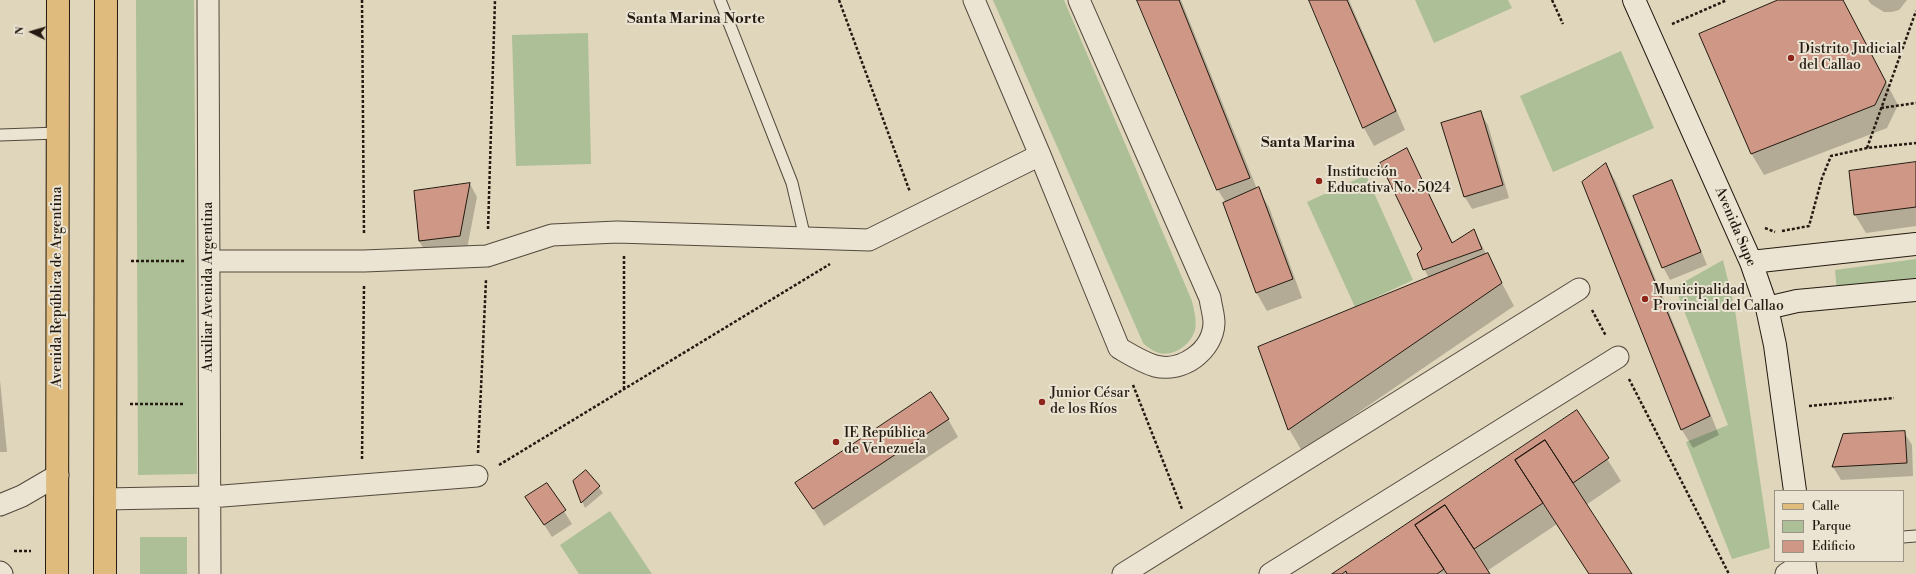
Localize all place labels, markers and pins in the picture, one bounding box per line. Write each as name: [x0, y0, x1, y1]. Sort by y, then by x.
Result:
place label: Distrito Judicial del Callao: [1799, 42, 1901, 74]
marker: Distrito Judicial del Callao: [1786, 53, 1796, 63]
place label: Institución Educativa No. 5024: [1327, 165, 1451, 198]
marker: Institución Educativa No. 5024: [1314, 176, 1324, 186]
place label: Municipalidad Provincial del Callao: [1653, 283, 1784, 316]
marker: Municipalidad Provincial del Callao: [1640, 294, 1650, 304]
place label: Junior César de los Ríos: [1050, 386, 1130, 418]
marker: Junior César de los Ríos: [1037, 397, 1047, 407]
place label: IE República de Venezuela: [844, 426, 926, 458]
marker: IE República de Venezuela: [831, 437, 841, 447]

